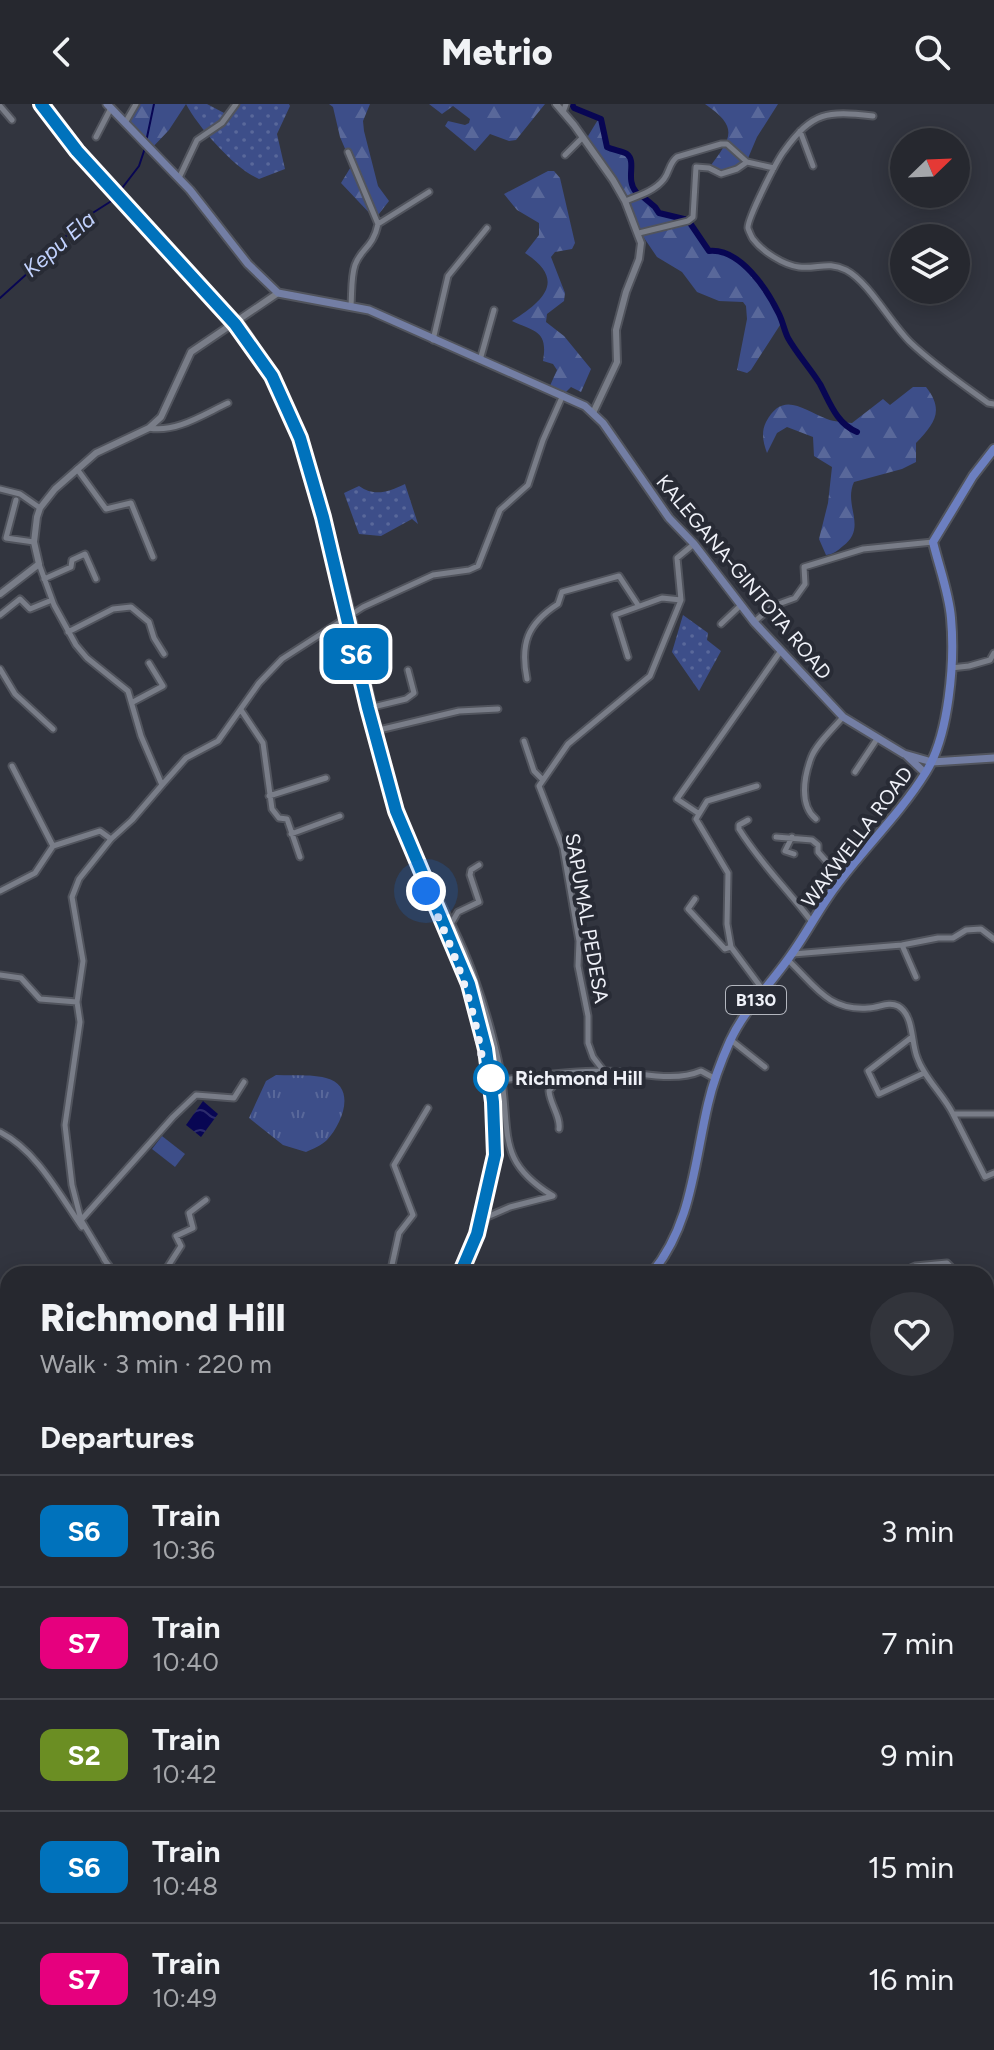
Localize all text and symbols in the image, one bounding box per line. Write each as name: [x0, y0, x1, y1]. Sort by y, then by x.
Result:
icon: back: [40, 30, 84, 74]
icon: search: [910, 30, 954, 74]
text: Metrio: [441, 31, 553, 74]
north arrow: [890, 128, 970, 208]
map controls: [890, 128, 970, 304]
water label: Kepu Ela: [17, 205, 101, 283]
button: layers: [890, 224, 970, 304]
street label: KALEGANA-GINTOTA ROAD: [651, 470, 837, 684]
line badge: S6: [320, 628, 392, 680]
text: S6: [339, 637, 373, 671]
street label: WAKWELLA ROAD: [796, 762, 918, 912]
street label: SAPUMAL PEDESA: [560, 831, 614, 1005]
your location: [406, 871, 446, 911]
road number: B130: [726, 986, 786, 1014]
marker: Richmond Hill: [474, 1061, 508, 1095]
place label: Richmond Hill: [515, 1066, 643, 1090]
button: heart: [870, 1292, 954, 1376]
text: Richmond Hill: [40, 1295, 286, 1341]
text: Walk · 3 min · 220 m: [40, 1348, 272, 1380]
text: Departures: [40, 1419, 194, 1456]
text: Train: [152, 1497, 221, 1534]
text: 3 min: [881, 1513, 954, 1550]
text: S6: [67, 1514, 101, 1548]
text: 10:36: [152, 1534, 215, 1566]
text: Train: [152, 1609, 221, 1646]
text: 7 min: [881, 1625, 954, 1662]
text: S7: [68, 1626, 100, 1660]
text: 10:40: [152, 1646, 219, 1678]
text: Train: [152, 1721, 221, 1758]
text: 9 min: [880, 1737, 954, 1774]
text: S2: [67, 1738, 101, 1772]
text: 10:42: [152, 1758, 217, 1790]
text: Train: [152, 1833, 221, 1870]
text: 15 min: [868, 1849, 954, 1886]
text: S6: [67, 1850, 101, 1884]
text: 10:48: [152, 1870, 218, 1902]
text: Train: [152, 1945, 221, 1982]
text: 16 min: [868, 1961, 954, 1998]
text: S7: [68, 1962, 100, 1996]
text: 10:49: [152, 1982, 217, 2014]

